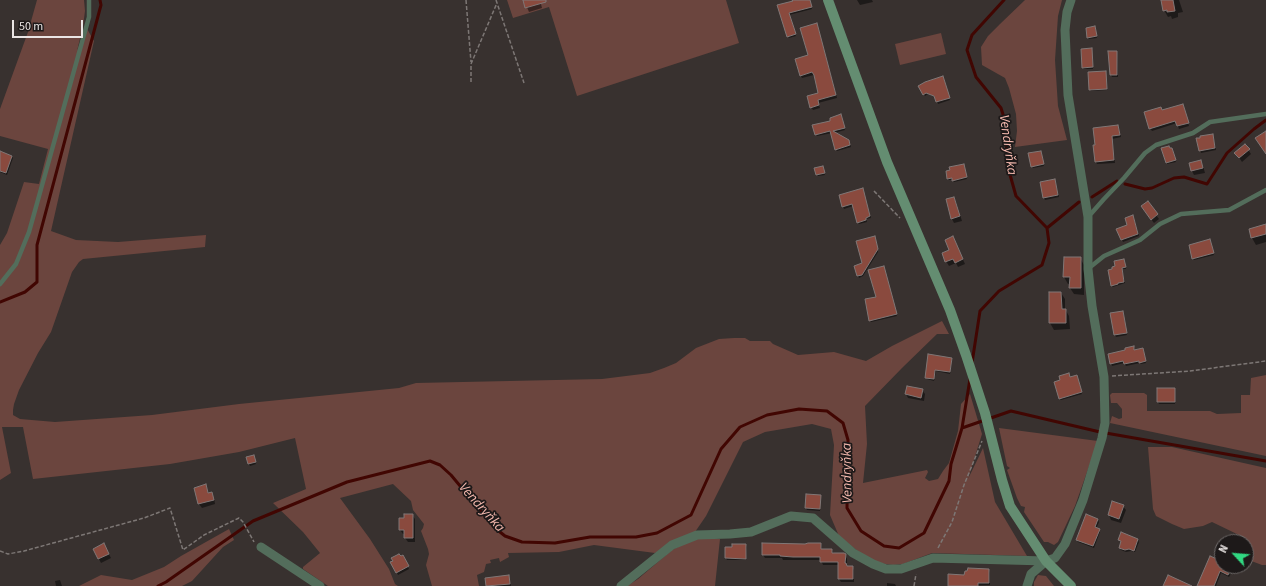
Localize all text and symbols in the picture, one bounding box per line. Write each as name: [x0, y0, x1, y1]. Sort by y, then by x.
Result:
scale bar: [14, 12, 85, 38]
text: 50 m: [19, 18, 43, 35]
water label: Vendryňka: [994, 114, 1020, 176]
water label: Vendryňka: [839, 443, 857, 503]
water label: Vendryňka: [455, 480, 507, 536]
north arrow: [1214, 534, 1254, 574]
text: N: [1215, 542, 1232, 556]

